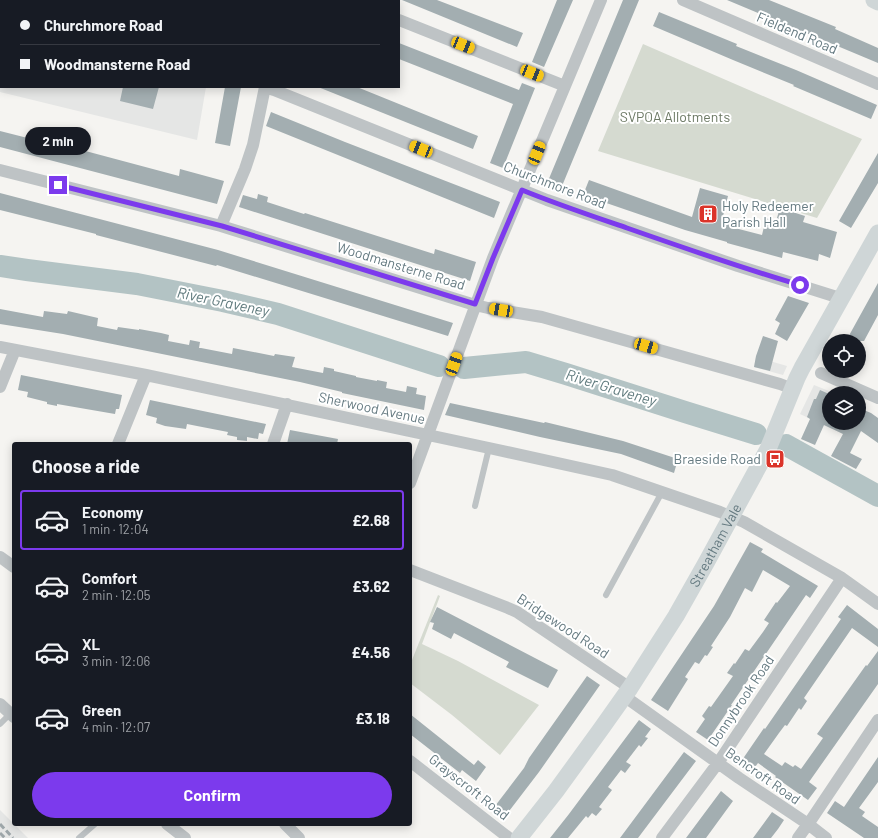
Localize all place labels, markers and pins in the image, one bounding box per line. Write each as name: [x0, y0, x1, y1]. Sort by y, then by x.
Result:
place label: Holy Redeemer Parish Hall: [722, 197, 814, 230]
building icon: Holy Redeemer Parish Hall: [697, 203, 719, 225]
bus stop icon: Braeside Road: [764, 448, 786, 470]
place label: Braeside Road: [674, 450, 761, 467]

